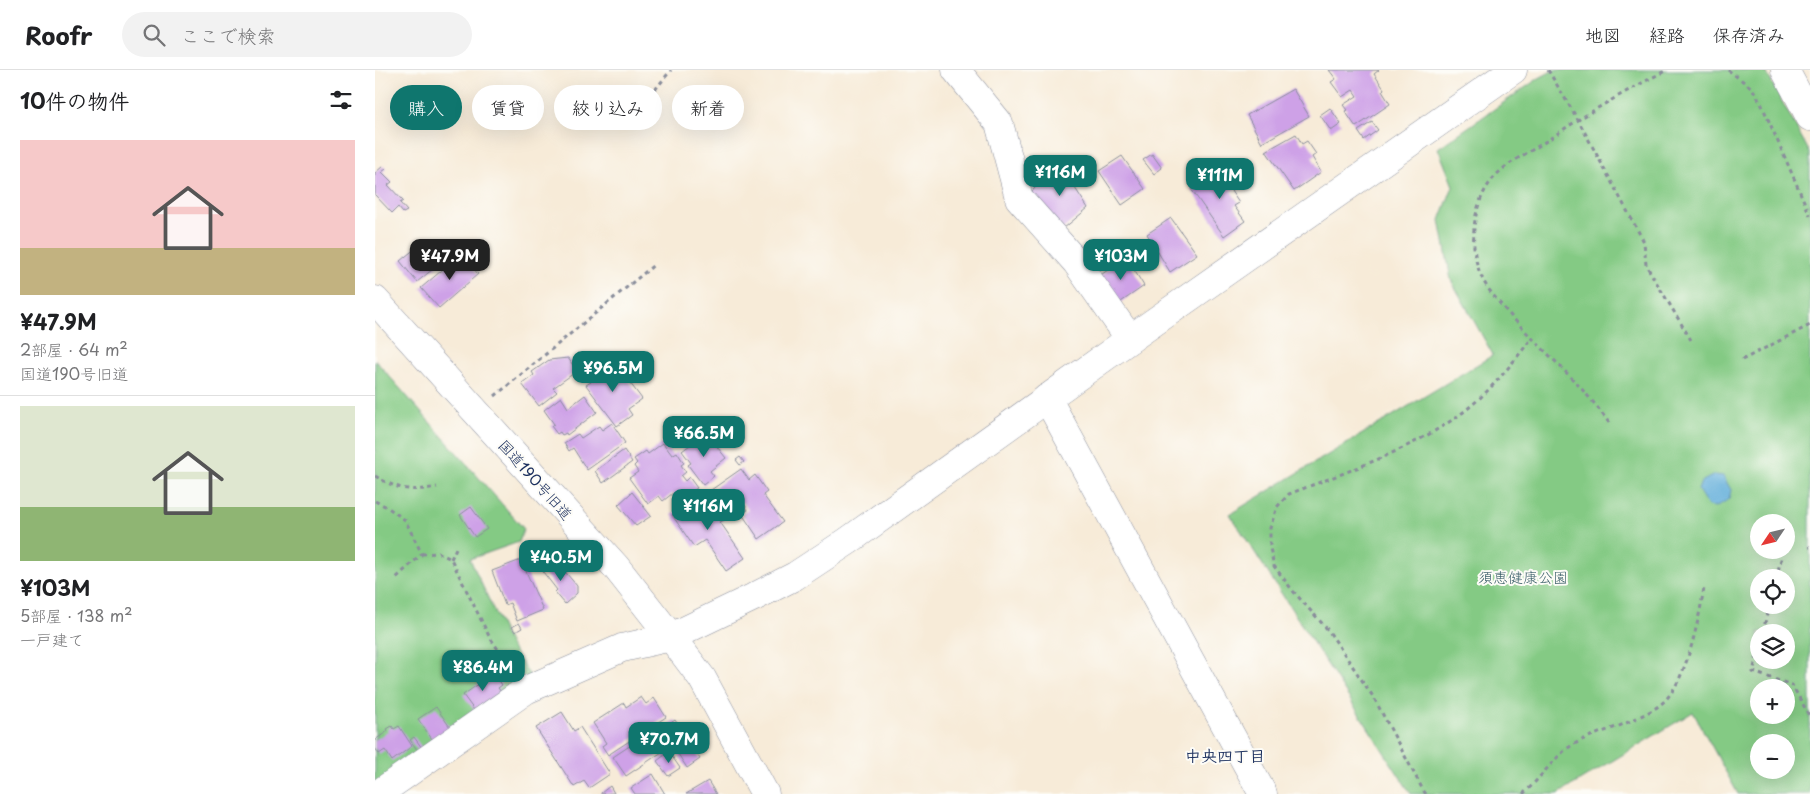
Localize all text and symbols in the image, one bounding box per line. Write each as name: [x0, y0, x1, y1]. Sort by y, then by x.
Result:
search box: [122, 12, 472, 57]
text: Roofr: [25, 17, 92, 53]
icon: search: [140, 21, 168, 49]
text: ここで検索: [180, 21, 275, 49]
text: 地図: [1585, 21, 1621, 48]
text: 経路: [1649, 21, 1685, 48]
text: 保存済み: [1713, 21, 1785, 48]
text: 10件の物件: [20, 84, 130, 116]
chip: 購入: [390, 85, 462, 130]
chip: 賃貸: [472, 85, 544, 130]
chip: 絞り込み: [554, 85, 662, 130]
chip: 新着: [672, 85, 744, 130]
icon: filters: [327, 86, 355, 114]
pin: ¥116M: [1025, 154, 1095, 197]
pin: ¥111M: [1185, 158, 1255, 200]
text: ¥116M: [1035, 159, 1085, 183]
text: ¥111M: [1197, 162, 1243, 186]
icon: home: [143, 173, 233, 263]
pin: ¥47.9M: [409, 238, 491, 281]
pin: ¥103M: [1086, 238, 1156, 281]
text: ¥47.9M: [421, 243, 479, 267]
text: ¥103M: [1094, 243, 1148, 267]
text: ¥47.9M: [20, 305, 97, 337]
text: 2部屋 · 64 m²: [20, 337, 128, 361]
pin: ¥96.5M: [572, 350, 654, 393]
text: ¥96.5M: [583, 355, 643, 379]
text: 国道190号旧道: [20, 361, 128, 385]
pin: ¥66.5M: [663, 416, 745, 458]
text: ¥66.5M: [674, 420, 734, 444]
street label: 国道190号旧道: [494, 434, 578, 524]
icon: home: [143, 438, 233, 528]
pin: ¥116M: [673, 488, 743, 531]
text: ¥116M: [683, 493, 733, 517]
north arrow: [1750, 514, 1795, 559]
map controls: [1750, 514, 1795, 779]
pin: ¥40.5M: [520, 540, 602, 582]
text: ¥40.5M: [530, 544, 592, 568]
park label: 須恵健康公園: [1478, 565, 1568, 588]
button: locate: [1750, 569, 1795, 614]
text: ¥103M: [20, 571, 90, 603]
text: 5部屋 · 138 m²: [20, 603, 132, 627]
button: layers: [1750, 624, 1795, 669]
text: 一戸建て: [20, 627, 84, 651]
pin: ¥86.4M: [442, 650, 524, 692]
text: ¥86.4M: [453, 654, 513, 678]
button: +: [1750, 679, 1795, 724]
pin: ¥70.7M: [628, 722, 710, 764]
text: ¥70.7M: [640, 726, 699, 750]
button: −: [1750, 734, 1795, 779]
district label: 中央四丁目: [1185, 743, 1265, 767]

